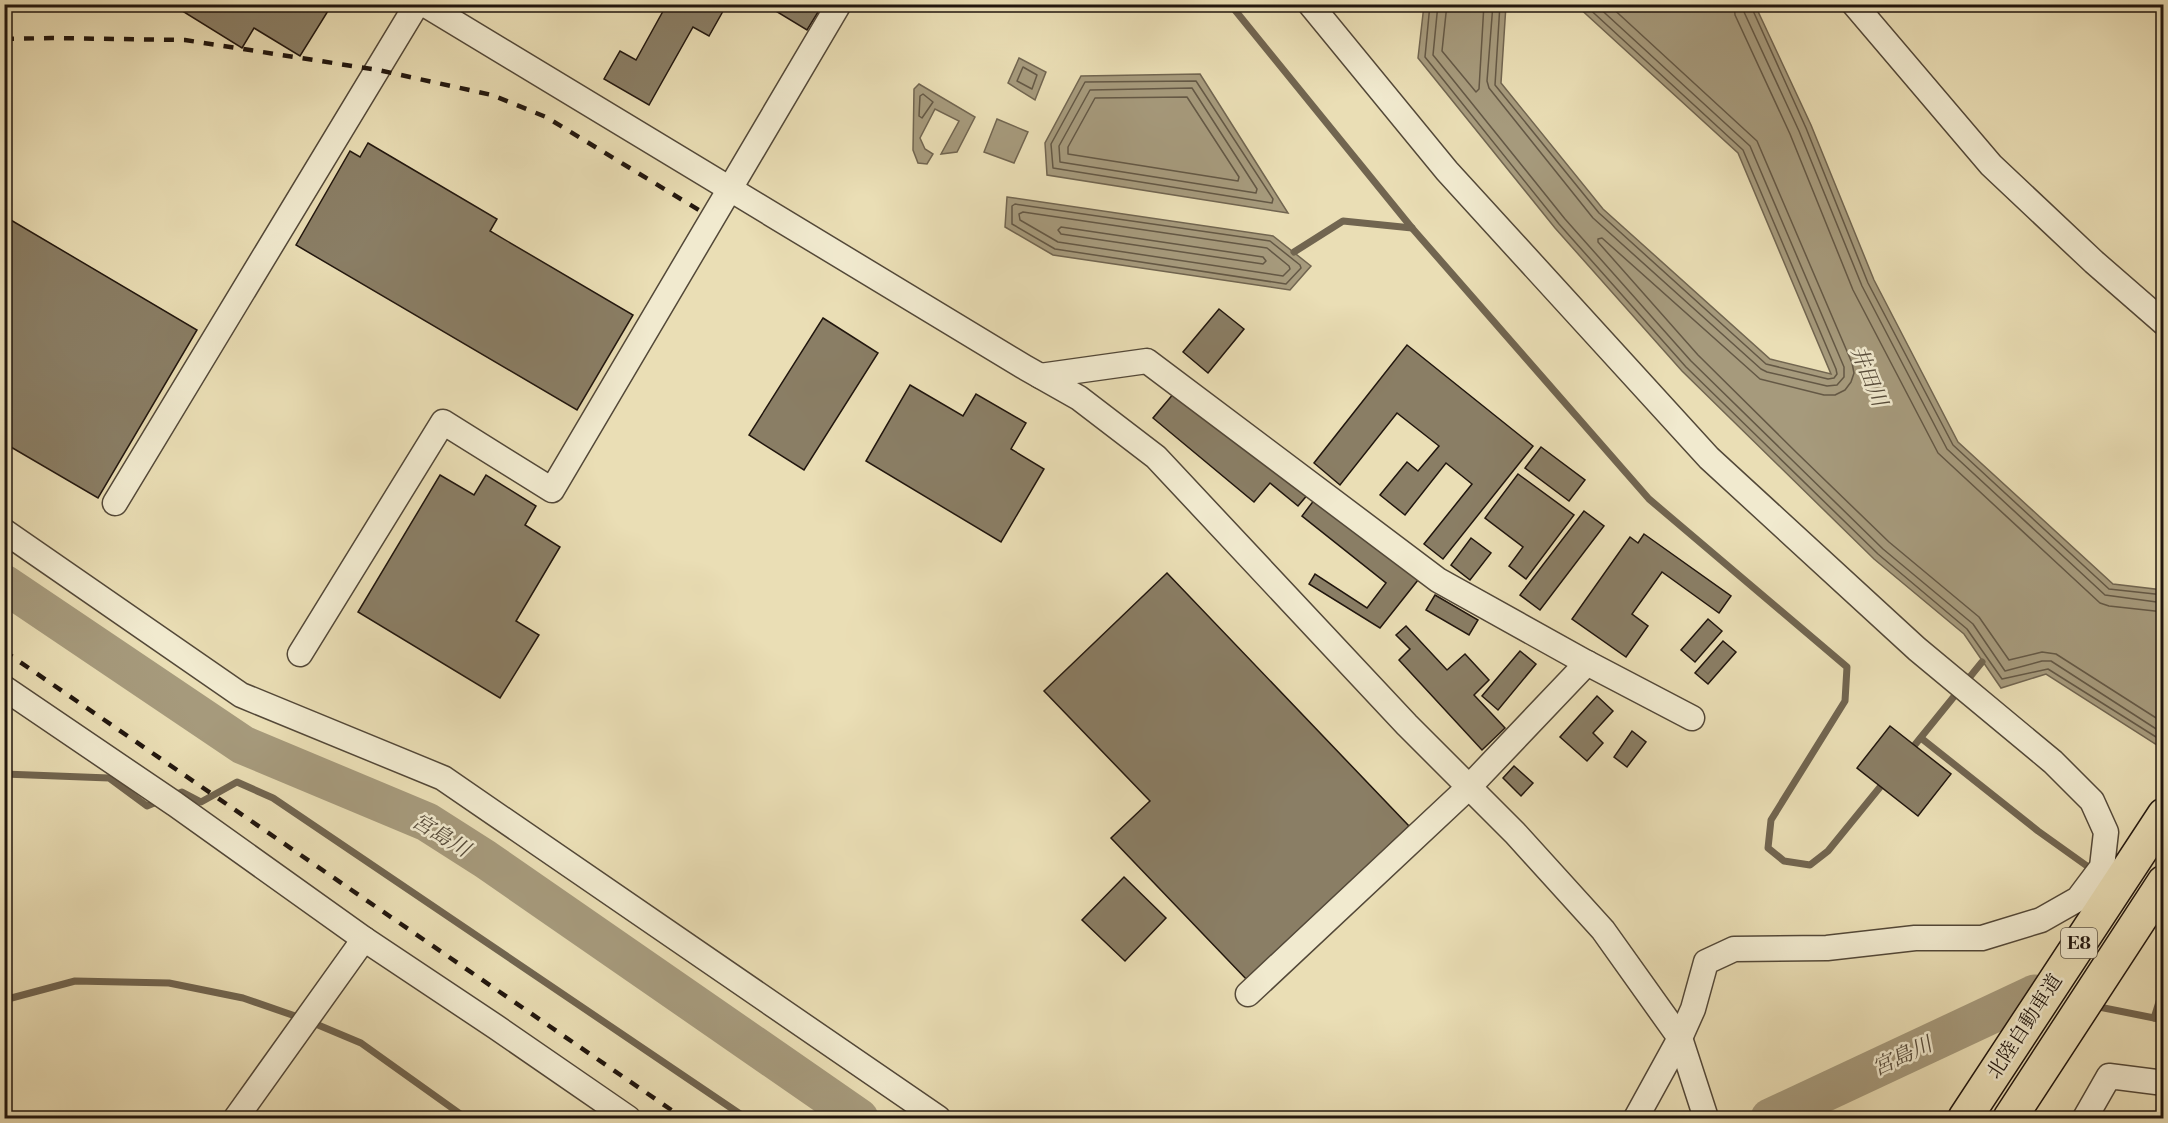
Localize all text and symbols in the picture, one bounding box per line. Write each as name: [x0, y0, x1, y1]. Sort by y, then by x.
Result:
water label: 井田川: [1844, 342, 1893, 412]
water label: 宮島川: [407, 808, 476, 864]
road number: E8: [2061, 928, 2097, 958]
street label: 北陸自動車道: [1982, 970, 2068, 1084]
water label: 宮島川: [1868, 1031, 1938, 1082]

